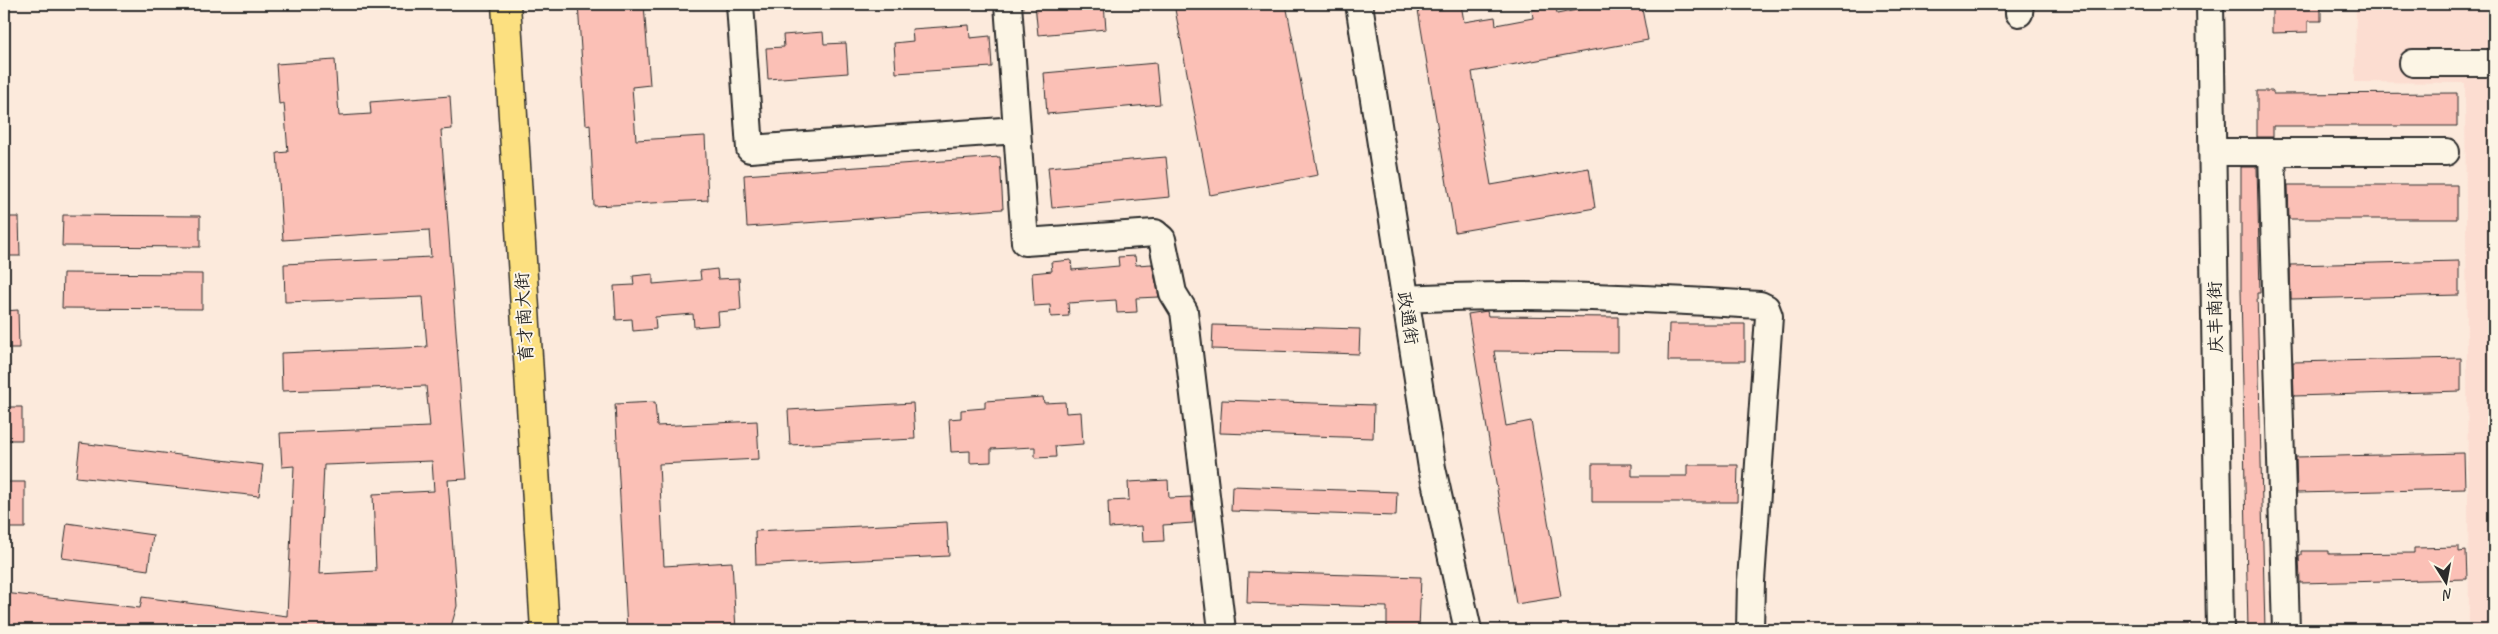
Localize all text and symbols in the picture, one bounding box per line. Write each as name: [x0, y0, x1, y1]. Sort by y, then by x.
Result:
street label: 育才南大街: [511, 271, 537, 363]
street label: 庆丰南街: [2203, 281, 2227, 353]
street label: 政通街: [1393, 290, 1423, 346]
north arrow: [2420, 556, 2470, 606]
text: N: [2440, 585, 2454, 604]

